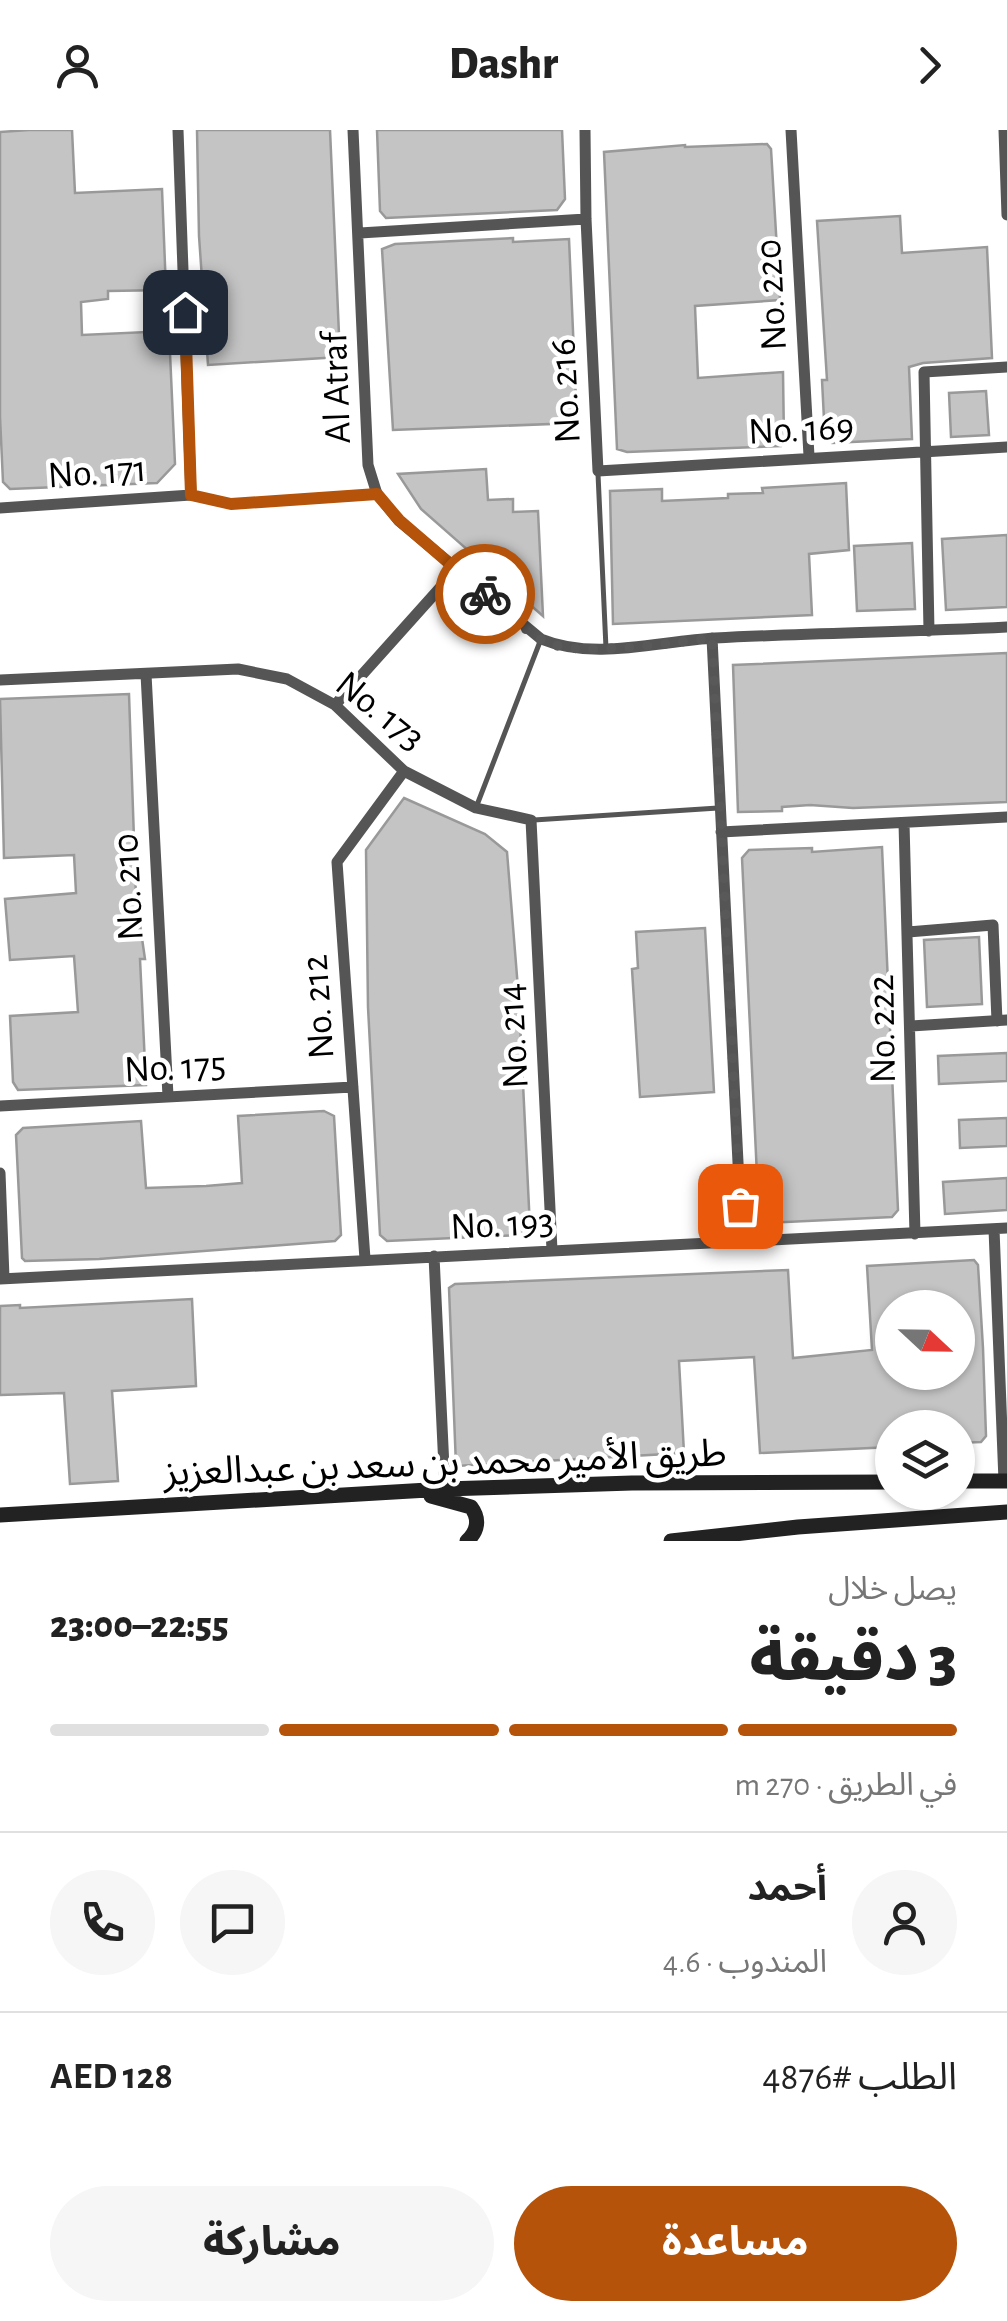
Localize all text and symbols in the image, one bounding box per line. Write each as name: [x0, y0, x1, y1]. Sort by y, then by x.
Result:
icon: person: [50, 38, 105, 93]
icon: forward: [902, 38, 957, 93]
text: Dashr: [449, 42, 558, 87]
street label: No. 220: [750, 238, 794, 352]
pin: [143, 270, 228, 355]
icon: home: [158, 285, 213, 340]
street label: Al Atraf: [316, 329, 358, 444]
street label: No. 216: [544, 337, 588, 444]
street label: No. 169: [747, 408, 855, 452]
street label: No. 171: [46, 451, 148, 495]
courier: [435, 544, 535, 644]
icon: bike: [458, 567, 513, 622]
street label: No. 173: [328, 665, 431, 758]
street label: No. 210: [107, 832, 151, 942]
street label: No. 212: [296, 953, 342, 1060]
street label: No. 222: [863, 974, 903, 1084]
street label: No. 214: [492, 982, 536, 1090]
street label: No. 175: [123, 1046, 227, 1090]
pin: [698, 1164, 783, 1249]
icon: bag: [713, 1179, 768, 1234]
street label: No. 193: [449, 1203, 555, 1247]
north arrow: [875, 1290, 975, 1390]
map controls: [875, 1290, 975, 1510]
button: layers: [875, 1410, 975, 1510]
street label: طريق الأمير محمد بن سعد بن عبدالعزيز: [162, 1433, 727, 1496]
text: يصل خلال: [828, 1573, 957, 1605]
text: 22:55–23:00: [50, 1607, 229, 1645]
text: 3 دقيقة: [749, 1628, 957, 1693]
text: في الطريق · 270 m: [734, 1769, 957, 1801]
button: phone: [50, 1870, 155, 1975]
button: chat: [180, 1870, 285, 1975]
text: أحمد: [747, 1870, 827, 1908]
button: person: [852, 1870, 957, 1975]
text: المندوب · 4.6: [663, 1946, 827, 1978]
text: AED 128: [50, 2058, 173, 2096]
text: الطلب #4876: [762, 2059, 957, 2097]
button: مشاركة: [50, 2186, 494, 2301]
button: مساعدة: [514, 2186, 957, 2301]

